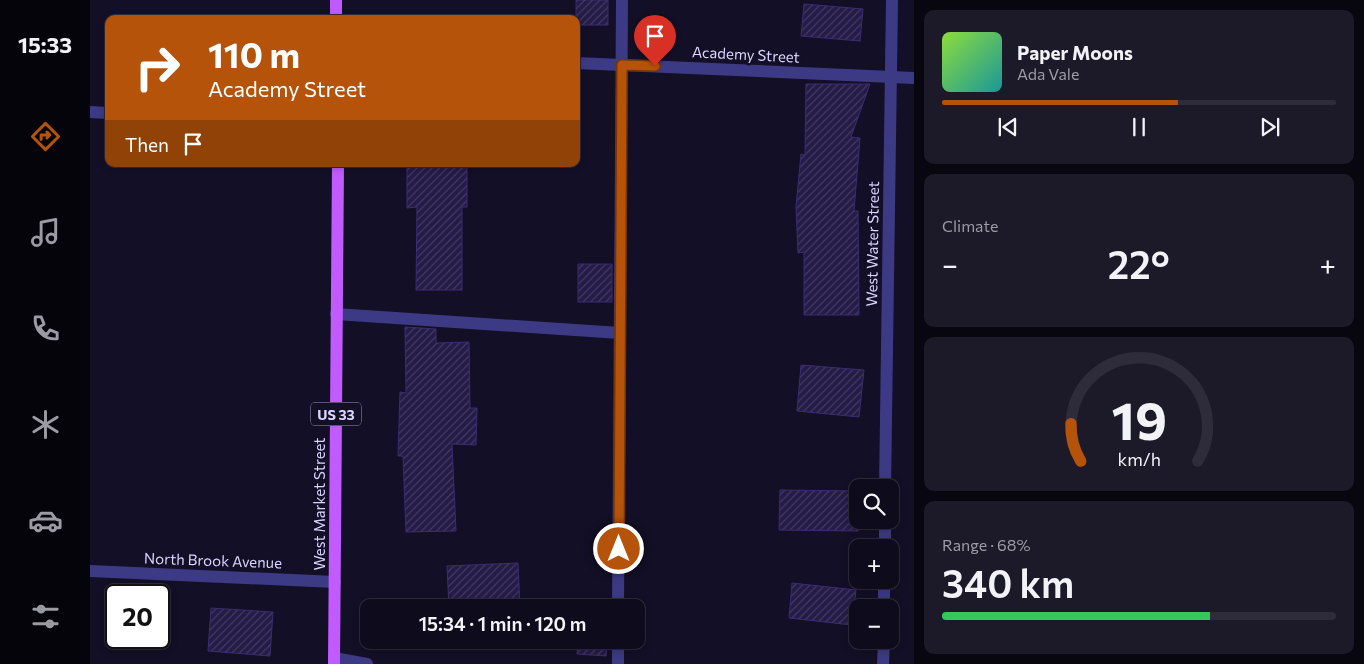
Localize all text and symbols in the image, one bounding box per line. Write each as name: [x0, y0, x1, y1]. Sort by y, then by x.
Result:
pin: [634, 15, 676, 66]
icon: arrive: [641, 22, 669, 50]
text: 15:33: [18, 31, 72, 58]
text: 110 m: [208, 32, 300, 75]
icon: right: [125, 35, 190, 100]
text: Paper Moons: [1017, 41, 1133, 64]
street label: Academy Street: [692, 42, 800, 66]
text: Ada Vale: [1017, 64, 1079, 83]
text: Academy Street: [208, 75, 366, 102]
icon: previous: [994, 113, 1022, 141]
icon: pause: [1125, 113, 1153, 141]
icon: next: [1256, 113, 1284, 141]
icon: directions: [28, 119, 63, 154]
icon: arrive: [179, 130, 207, 158]
text: Then: [125, 133, 169, 156]
street label: West Water Street: [862, 181, 882, 307]
icon: music: [28, 215, 63, 250]
text: Climate: [942, 216, 998, 235]
text: 22°: [1108, 240, 1170, 287]
text: −: [942, 247, 958, 281]
text: +: [1320, 247, 1336, 281]
icon: phone: [28, 311, 63, 346]
text: 19: [1111, 387, 1167, 451]
road number: US 33: [311, 402, 361, 426]
icon: climate: [28, 407, 63, 442]
street label: West Market Street: [310, 437, 328, 571]
text: km/h: [1117, 448, 1161, 470]
map controls: [849, 479, 899, 649]
button: search: [849, 479, 899, 529]
icon: car: [28, 503, 63, 538]
position arrow: [592, 522, 644, 574]
text: Range · 68%: [942, 535, 1031, 554]
button: +: [849, 539, 899, 589]
street label: North Brook Avenue: [144, 549, 282, 571]
text: 340 km: [942, 559, 1074, 606]
speed limit sign: 20: [105, 584, 170, 649]
icon: filters: [28, 599, 63, 634]
button: −: [849, 599, 899, 649]
text: 15:34 · 1 min · 120 m: [419, 612, 586, 635]

